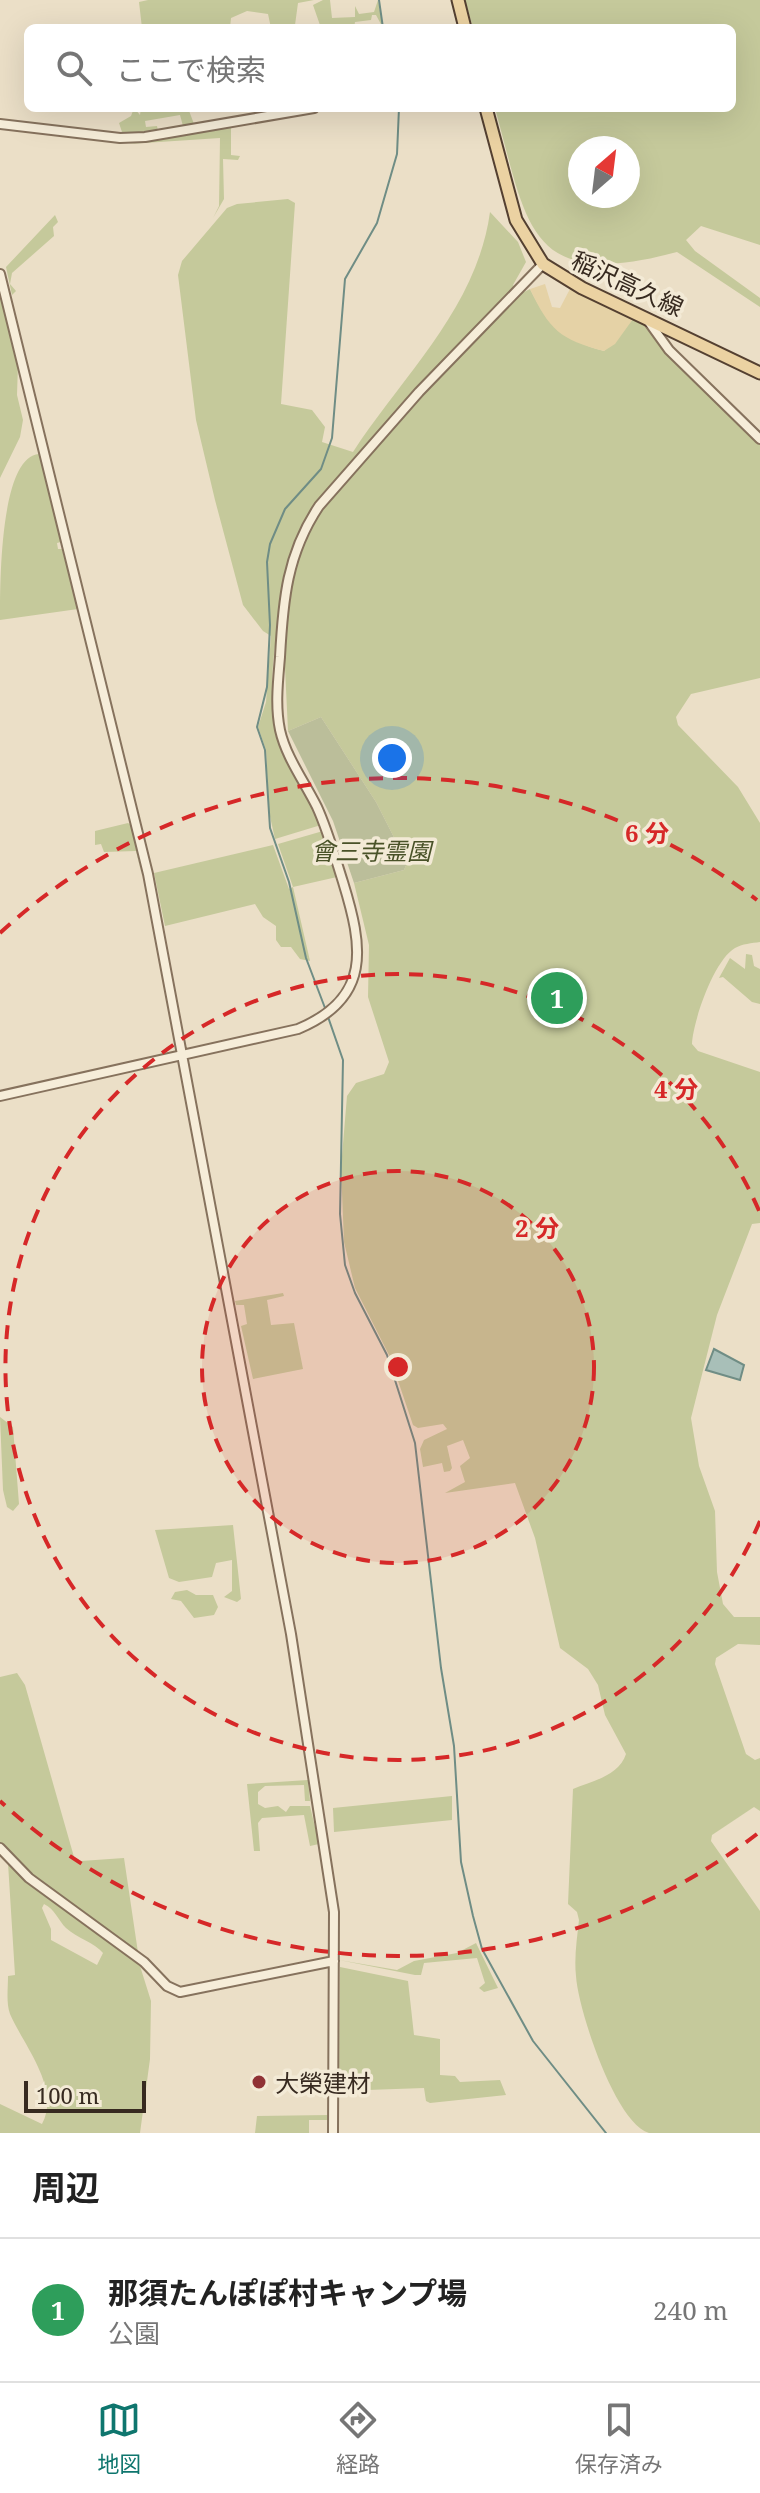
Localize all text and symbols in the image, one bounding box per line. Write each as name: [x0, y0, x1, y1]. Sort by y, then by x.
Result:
search box: [24, 24, 736, 112]
icon: search: [52, 46, 96, 90]
text: ここで検索: [116, 49, 266, 90]
north arrow: [568, 136, 640, 208]
street label: 稲沢高久線: [567, 243, 689, 323]
your location: [372, 738, 412, 778]
text: 6 分: [625, 816, 669, 849]
park label: 會三寺霊園: [311, 834, 434, 867]
pin: 1: [531, 968, 583, 1028]
text: 4 分: [654, 1072, 698, 1105]
text: 2 分: [515, 1211, 559, 1244]
centre of rings: [384, 1353, 412, 1381]
place label: 大榮建材: [275, 2066, 371, 2099]
marker: 大榮建材: [250, 2073, 268, 2091]
scale bar: [24, 2077, 146, 2113]
text: 100 m: [36, 2080, 99, 2110]
text: 周辺: [32, 2164, 100, 2210]
text: 那須たんぽぽ村キャンプ場: [108, 2272, 467, 2313]
text: 1: [51, 2292, 65, 2328]
text: 240 m: [653, 2292, 728, 2328]
text: 公園: [108, 2315, 160, 2351]
tab: 地図: [97, 2398, 141, 2478]
tab: 経路: [336, 2398, 380, 2478]
tab: 保存済み: [575, 2398, 663, 2478]

